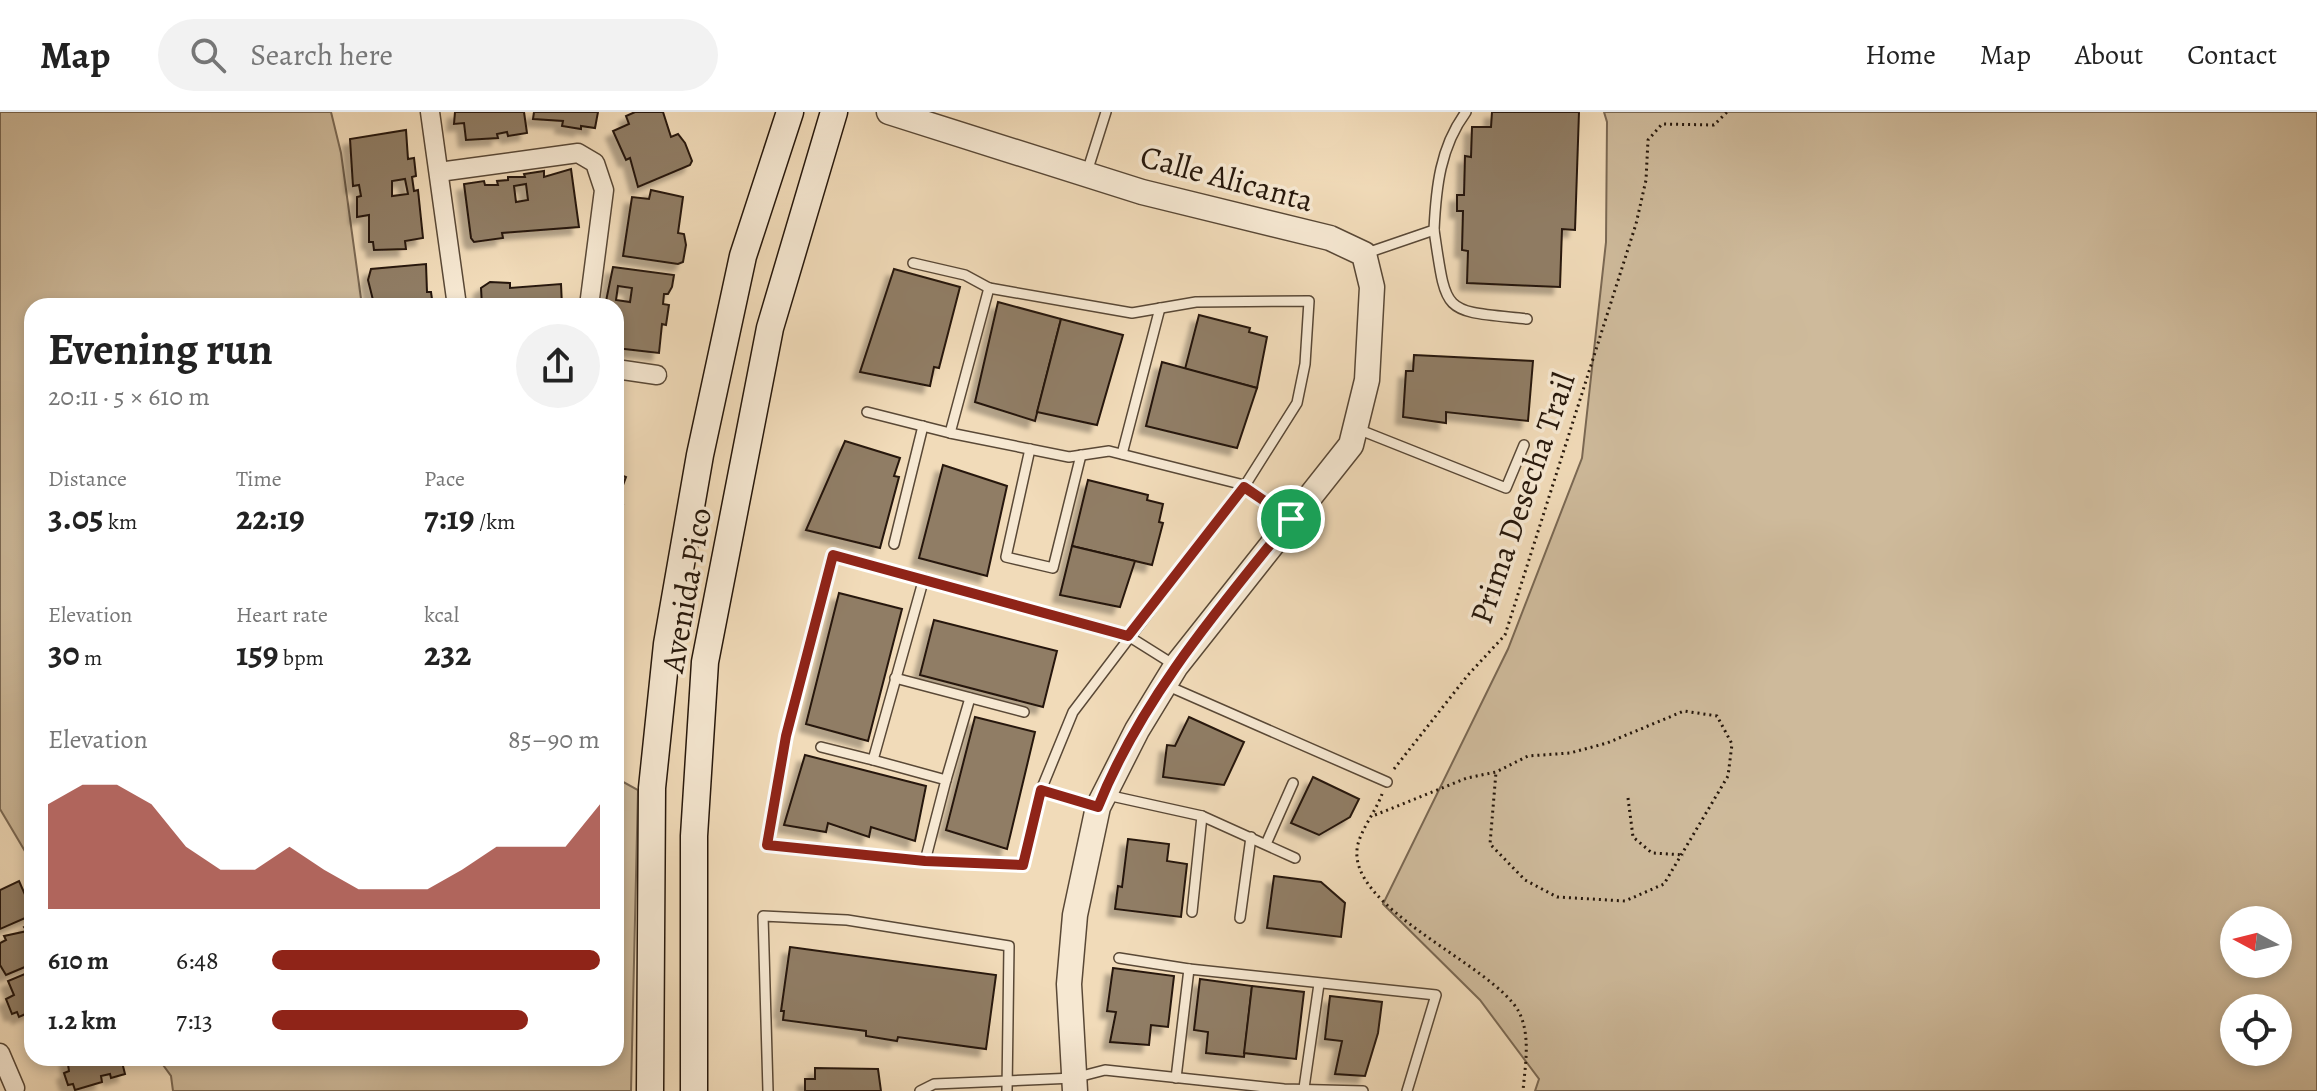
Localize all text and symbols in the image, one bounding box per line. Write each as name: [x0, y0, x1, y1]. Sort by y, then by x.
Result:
search box: [158, 19, 718, 91]
text: Map: [40, 29, 110, 81]
icon: search: [186, 33, 230, 77]
text: Search here: [250, 35, 393, 75]
text: Home: [1865, 36, 1936, 74]
text: Map: [1980, 36, 2031, 74]
text: About: [2075, 36, 2143, 74]
text: Contact: [2187, 36, 2277, 74]
street label: Calle Alicanta: [1136, 134, 1318, 222]
text: Evening run: [48, 319, 273, 379]
button: share: [516, 324, 600, 408]
street label: Prima Desecha Trail: [1458, 367, 1586, 629]
text: 20:11 · 5 × 610 m: [48, 379, 210, 414]
text: Distance: [48, 464, 127, 494]
text: Time: [236, 464, 282, 494]
text: Pace: [424, 464, 465, 494]
pin: [1257, 485, 1325, 553]
text: 3.05: [48, 494, 104, 541]
text: 22:19: [236, 494, 305, 541]
text: 7:19: [424, 494, 475, 541]
icon: arrive: [1269, 497, 1313, 541]
street label: Avenida Pico: [650, 504, 722, 677]
text: km: [104, 507, 137, 537]
text: /km: [475, 507, 515, 537]
text: Elevation: [48, 600, 132, 630]
text: Heart rate: [236, 600, 328, 630]
text: kcal: [424, 600, 459, 630]
text: 30: [48, 630, 80, 677]
text: 159: [236, 630, 278, 677]
text: 232: [424, 630, 471, 677]
text: m: [80, 643, 102, 673]
text: bpm: [278, 643, 324, 673]
text: Elevation: [48, 722, 148, 757]
text: 85–90 m: [508, 722, 600, 757]
north arrow: [2220, 906, 2292, 978]
map controls: [2220, 906, 2292, 1066]
text: 610 m: [48, 943, 109, 978]
text: 6:48: [176, 943, 219, 978]
button: locate: [2220, 994, 2292, 1066]
text: 1.2 km: [48, 1003, 117, 1038]
text: 7:13: [176, 1003, 213, 1038]

